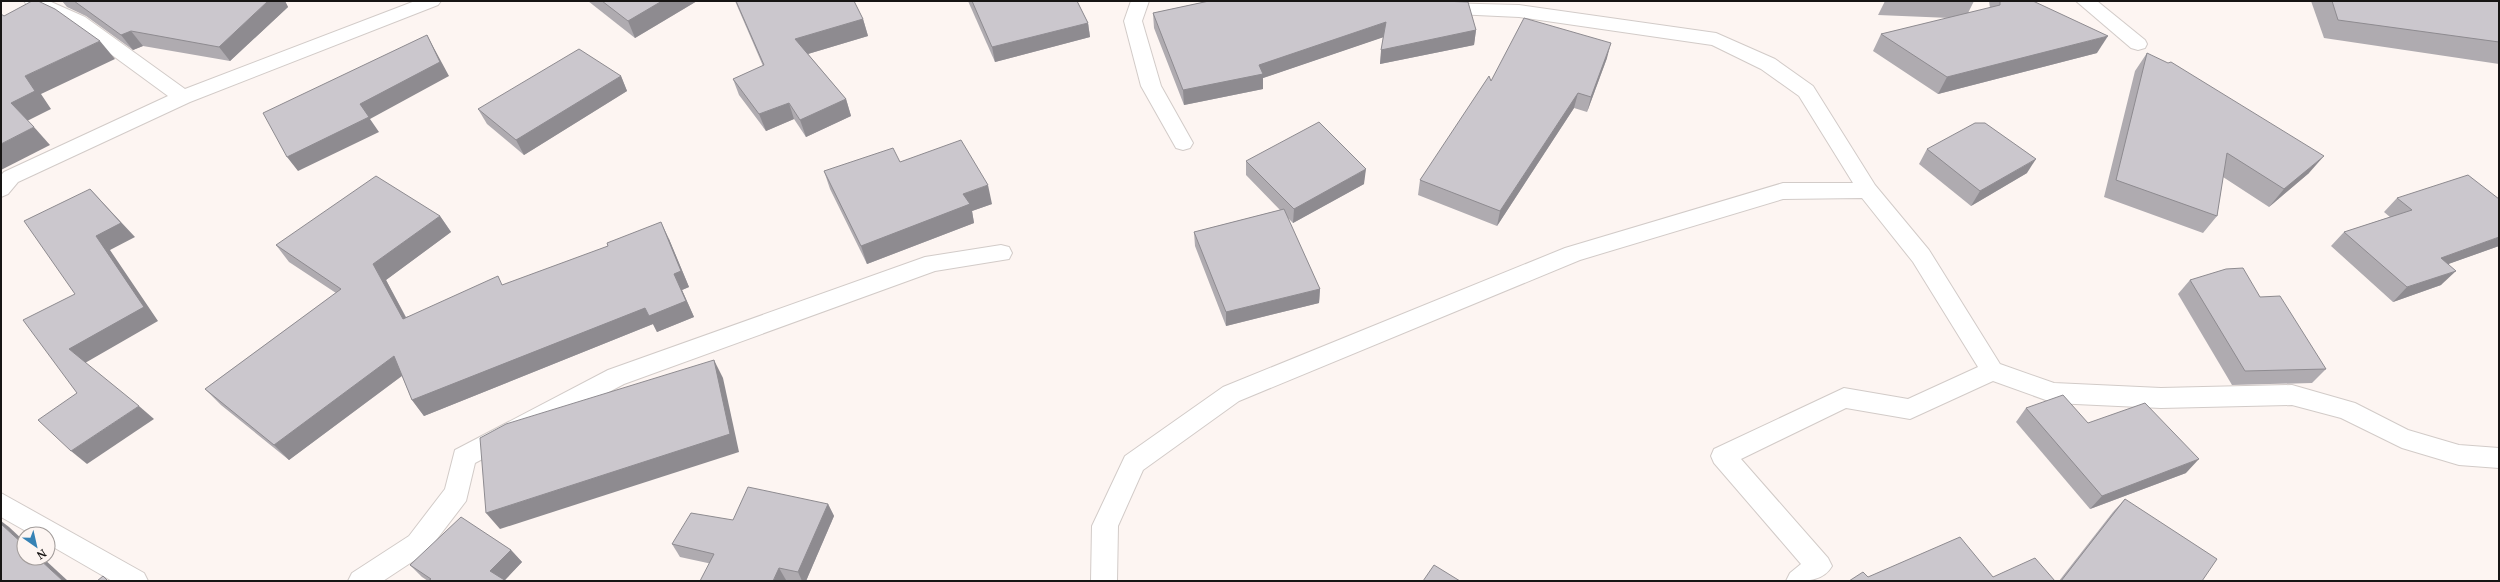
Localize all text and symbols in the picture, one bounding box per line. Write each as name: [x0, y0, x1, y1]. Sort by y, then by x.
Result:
north arrow: [16, 526, 56, 566]
text: N: [34, 546, 50, 564]

